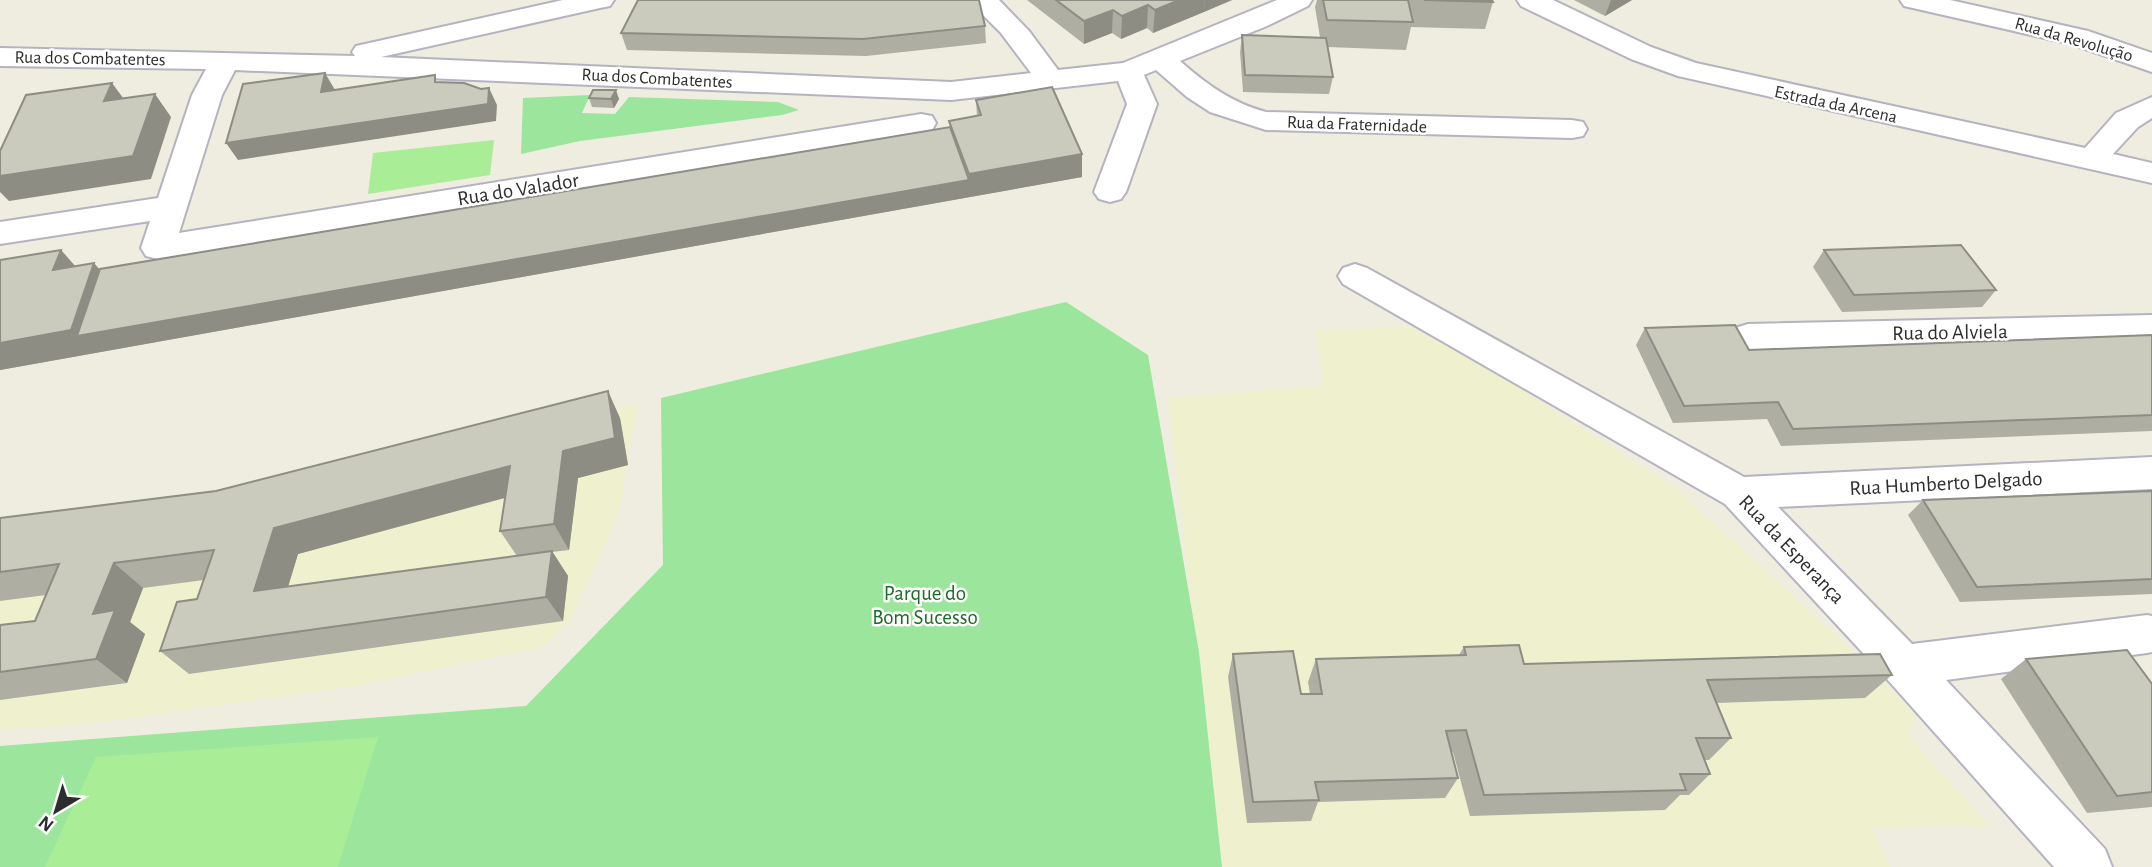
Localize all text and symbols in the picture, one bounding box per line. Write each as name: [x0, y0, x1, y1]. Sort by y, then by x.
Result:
street label: Rua da Revolução: [2013, 14, 2135, 65]
street label: Rua dos Combatentes: [14, 49, 166, 69]
street label: Rua dos Combatentes: [581, 66, 733, 92]
street label: Estrada da Arcena: [1773, 83, 1899, 127]
street label: Rua da Fraternidade: [1287, 114, 1427, 136]
street label: Rua do Valador: [456, 169, 581, 209]
street label: Rua do Alviela: [1892, 321, 2008, 344]
street label: Rua Humberto Delgado: [1849, 468, 2043, 499]
street label: Rua da Esperança: [1735, 491, 1849, 608]
park label: Parque do Bom Sucesso: [872, 583, 978, 628]
north arrow: [21, 776, 91, 846]
text: N: [35, 812, 58, 835]

